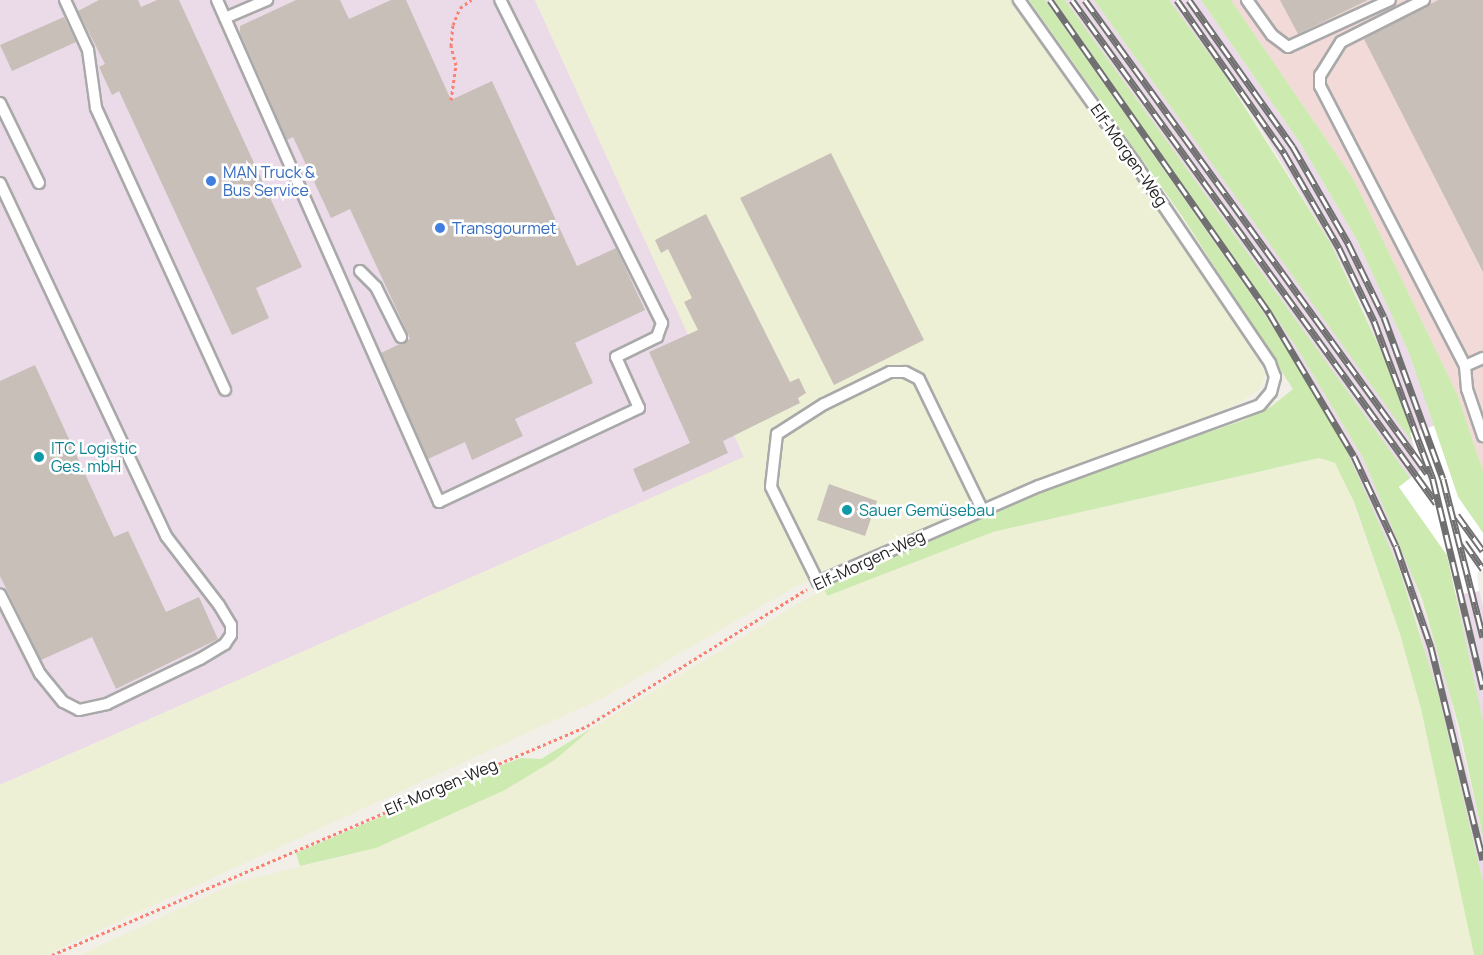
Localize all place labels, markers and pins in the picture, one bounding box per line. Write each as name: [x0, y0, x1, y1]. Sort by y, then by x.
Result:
place label: MAN Truck & Bus Service: [223, 162, 315, 200]
marker: MAN Truck & Bus Service: [204, 174, 218, 188]
place label: Transgourmet: [452, 218, 556, 238]
marker: Transgourmet: [433, 221, 447, 235]
place label: ITC Logistic Ges. mbH: [51, 438, 137, 476]
marker: ITC Logistic Ges. mbH: [32, 450, 46, 464]
place label: Sauer Gemüsebau: [859, 500, 995, 520]
marker: Sauer Gemüsebau: [840, 503, 854, 517]

